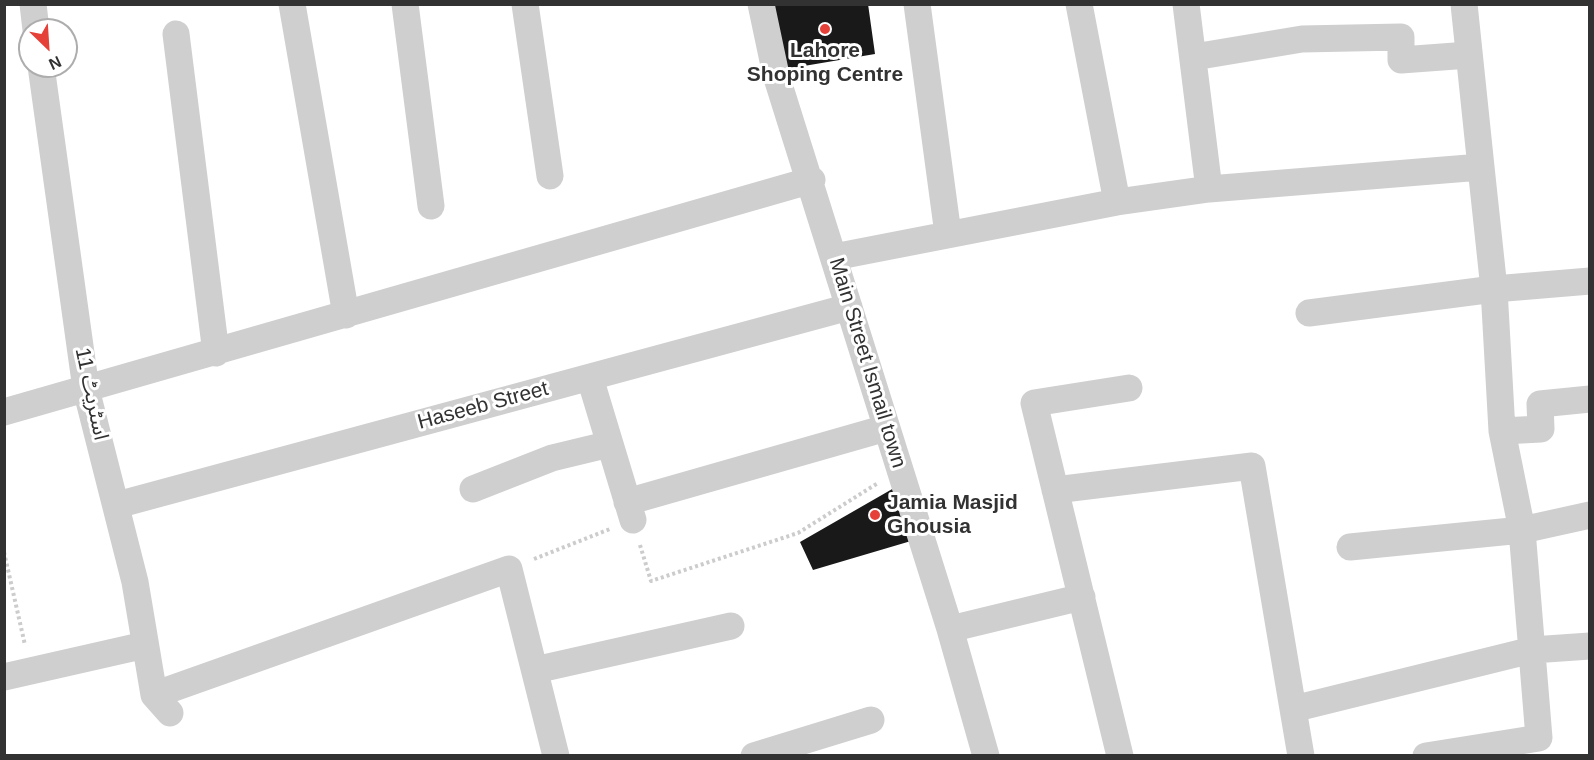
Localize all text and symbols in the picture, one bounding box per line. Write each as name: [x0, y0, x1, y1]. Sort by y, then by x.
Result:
north arrow: [18, 18, 78, 78]
marker: Lahore Shoping Centre: [818, 22, 832, 36]
place label: Lahore Shoping Centre: [747, 38, 903, 88]
text: N: [46, 53, 64, 73]
street label: Main Street Ismail town: [823, 255, 911, 471]
street label: اسٹریٹ 11: [69, 345, 113, 443]
street label: Haseeb Street: [415, 376, 551, 436]
place label: Jamia Masjid Ghousia: [887, 490, 1018, 540]
marker: Jamia Masjid Ghousia: [868, 508, 882, 522]

